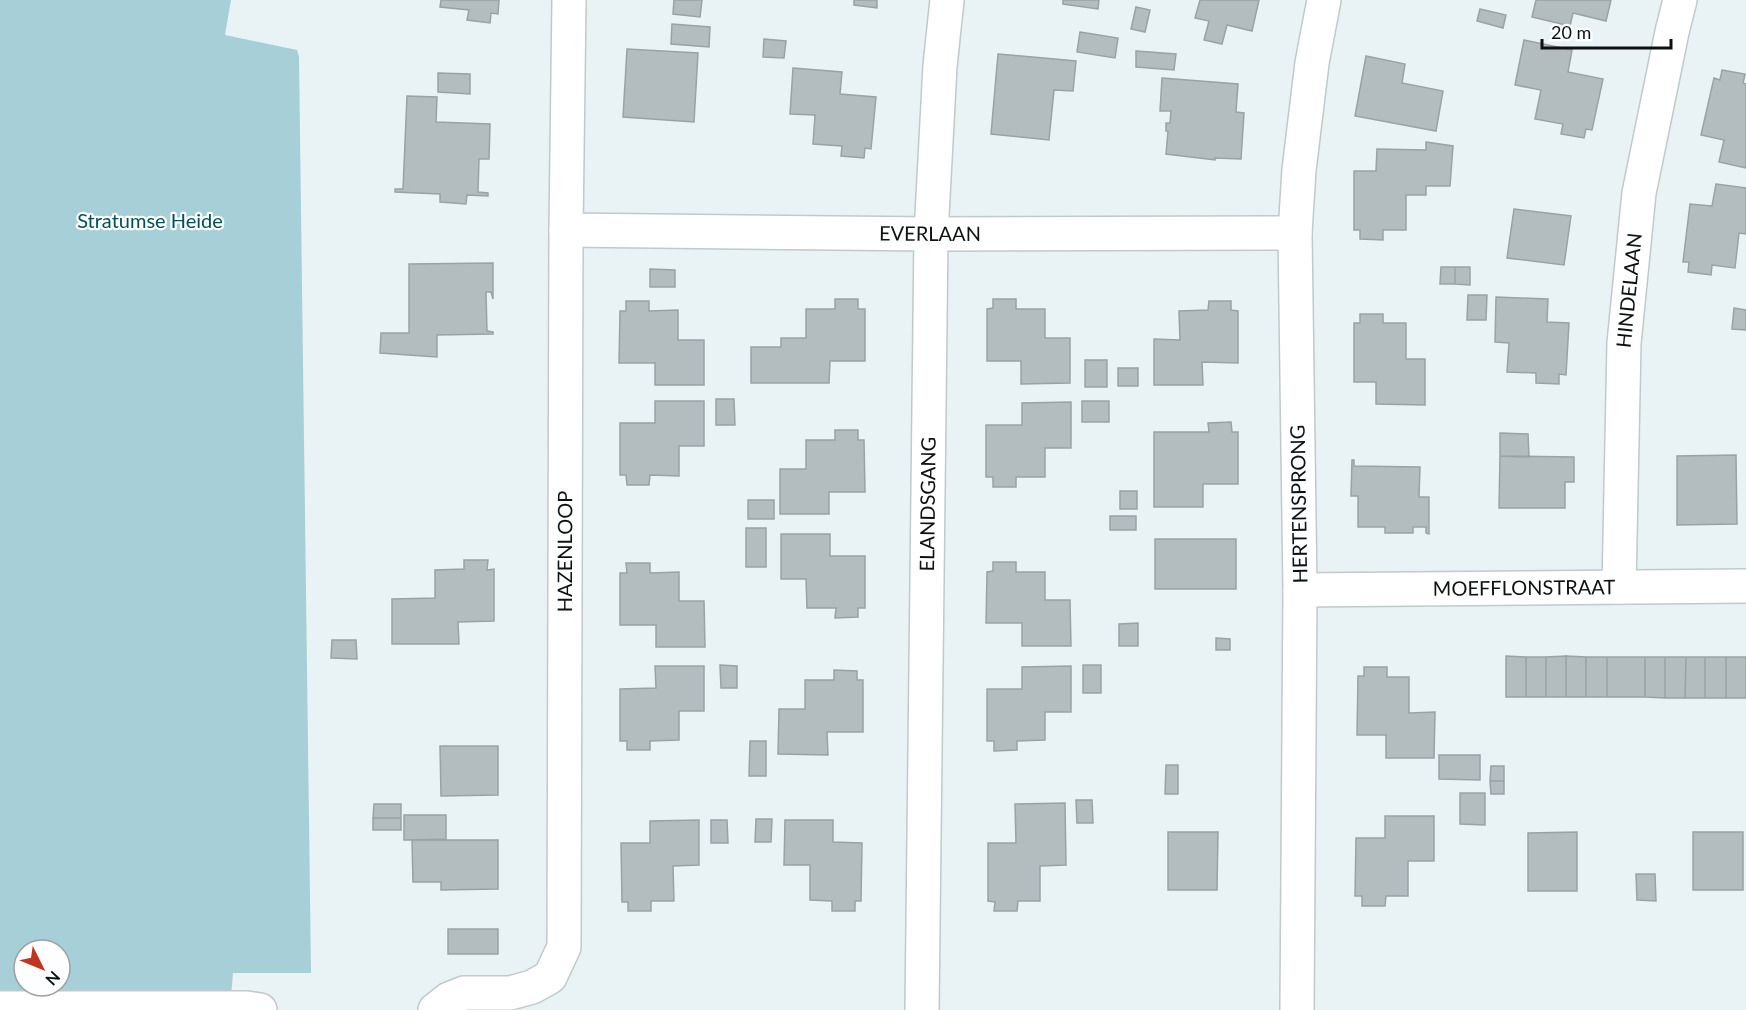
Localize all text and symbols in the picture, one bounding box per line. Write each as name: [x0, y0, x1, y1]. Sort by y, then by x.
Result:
scale bar: [1542, 12, 1671, 50]
text: 20 m: [1551, 21, 1591, 43]
park label: Stratumse Heide: [77, 208, 223, 232]
street label: EVERLAAN: [879, 220, 981, 245]
street label: HINDELAAN: [1611, 232, 1646, 349]
street label: HERTENSPRONG: [1285, 424, 1311, 584]
street label: ELANDSGANG: [914, 437, 940, 572]
street label: HAZENLOOP: [552, 491, 576, 612]
street label: MOEFFLONSTRAAT: [1433, 574, 1615, 600]
north arrow: [12, 938, 72, 998]
text: N: [42, 968, 64, 990]

